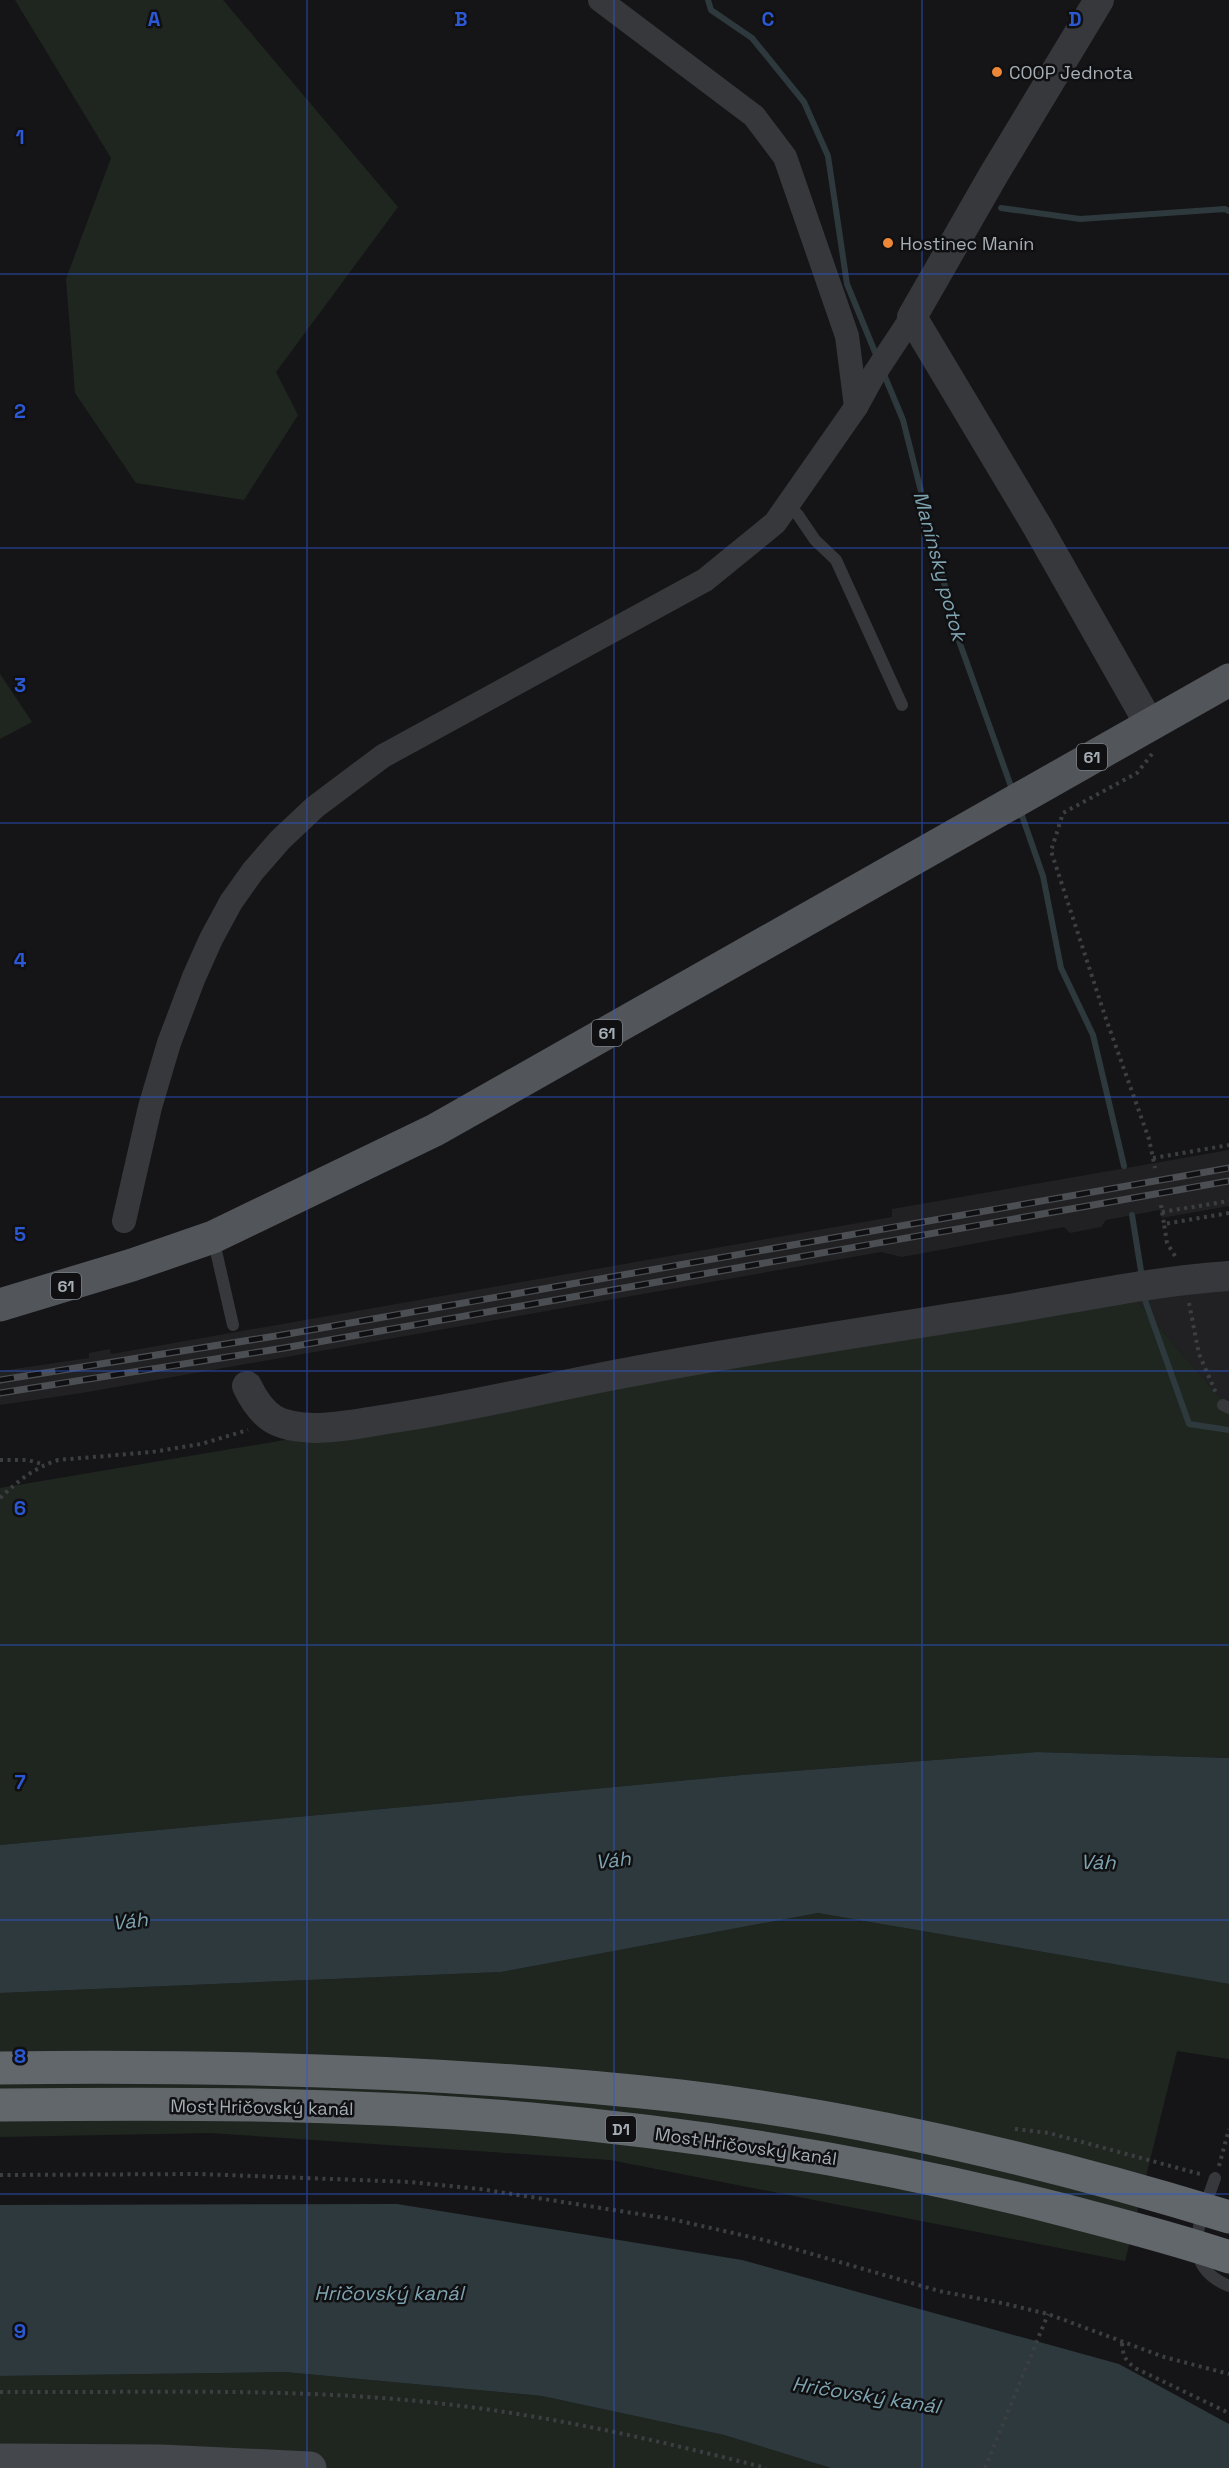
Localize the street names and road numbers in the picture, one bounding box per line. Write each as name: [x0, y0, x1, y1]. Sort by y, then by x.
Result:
road number: 61: [1077, 744, 1107, 770]
road number: 61: [592, 1020, 622, 1046]
road number: 61: [51, 1273, 81, 1299]
street label: Most Hričovský kanál: [170, 2094, 354, 2120]
road number: D1: [606, 2116, 636, 2142]
street label: Most Hričovský kanál: [654, 2122, 838, 2170]

